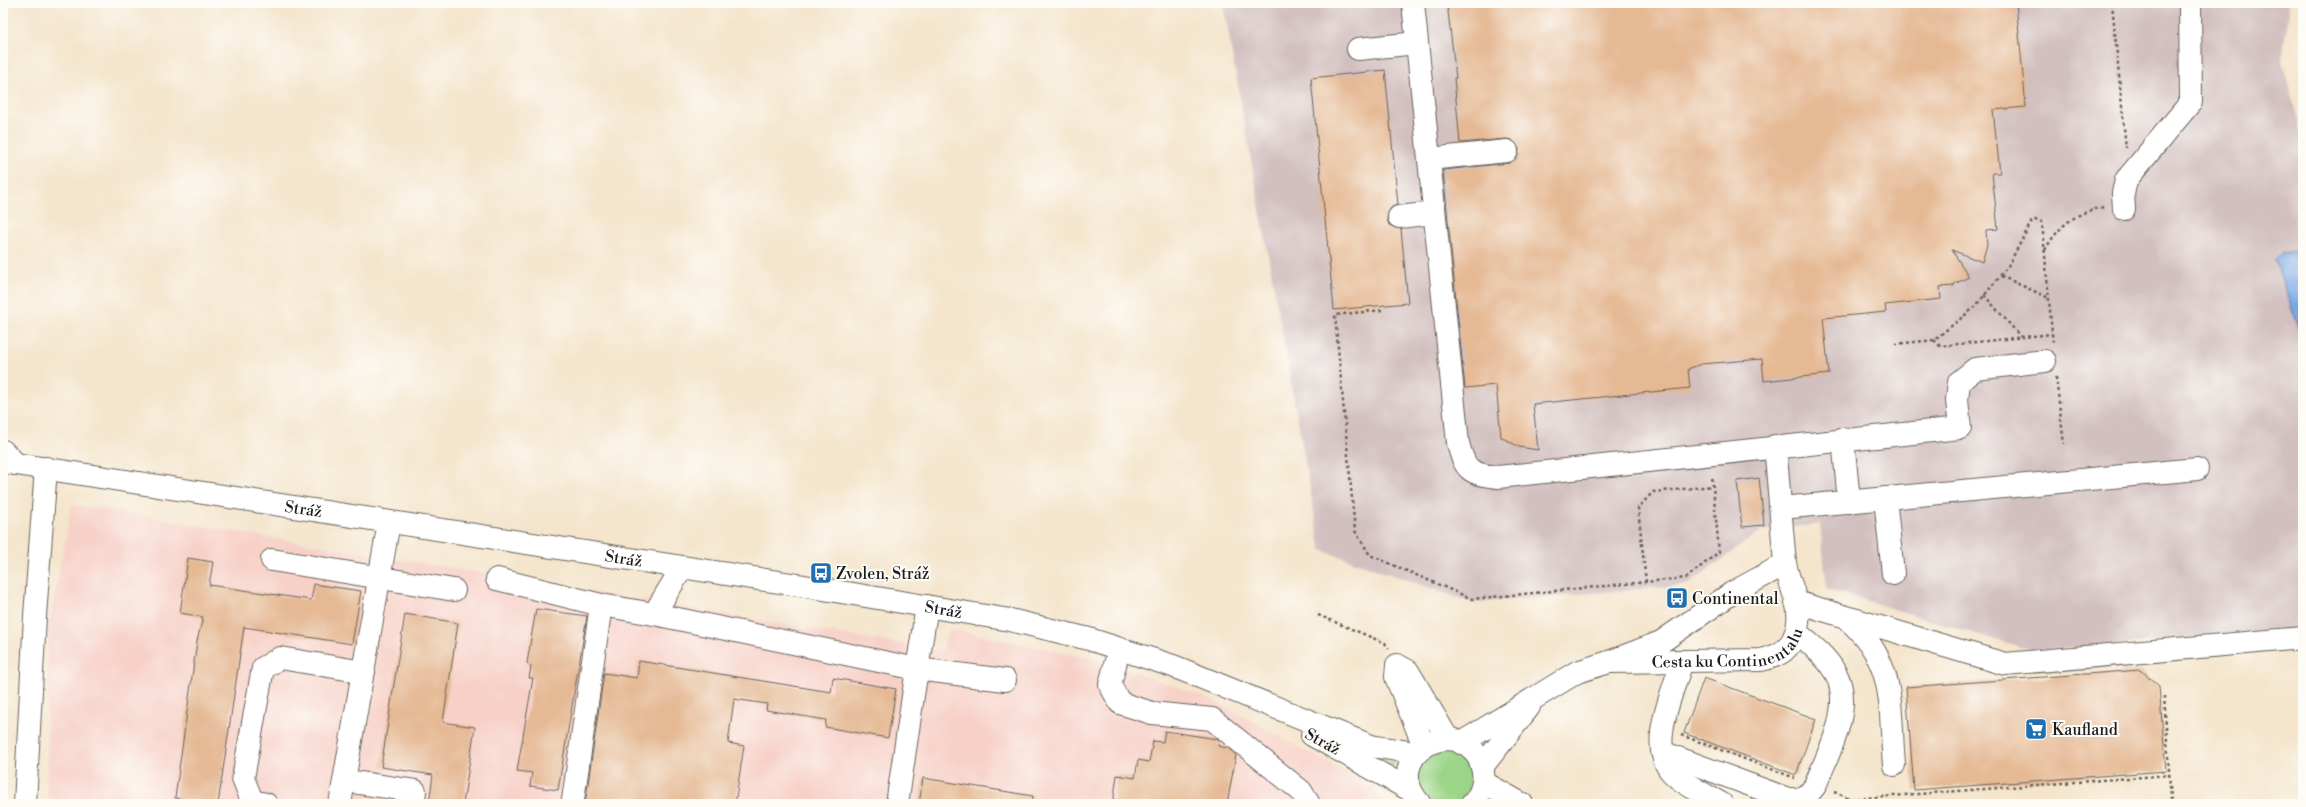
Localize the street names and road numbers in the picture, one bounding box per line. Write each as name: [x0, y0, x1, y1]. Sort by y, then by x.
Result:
street label: Stráž: [283, 497, 323, 522]
street label: Stráž: [603, 546, 644, 572]
street label: Stráž: [923, 597, 964, 623]
street label: Cesta ku Continentalu: [1652, 626, 1808, 672]
street label: Stráž: [1301, 724, 1344, 760]

